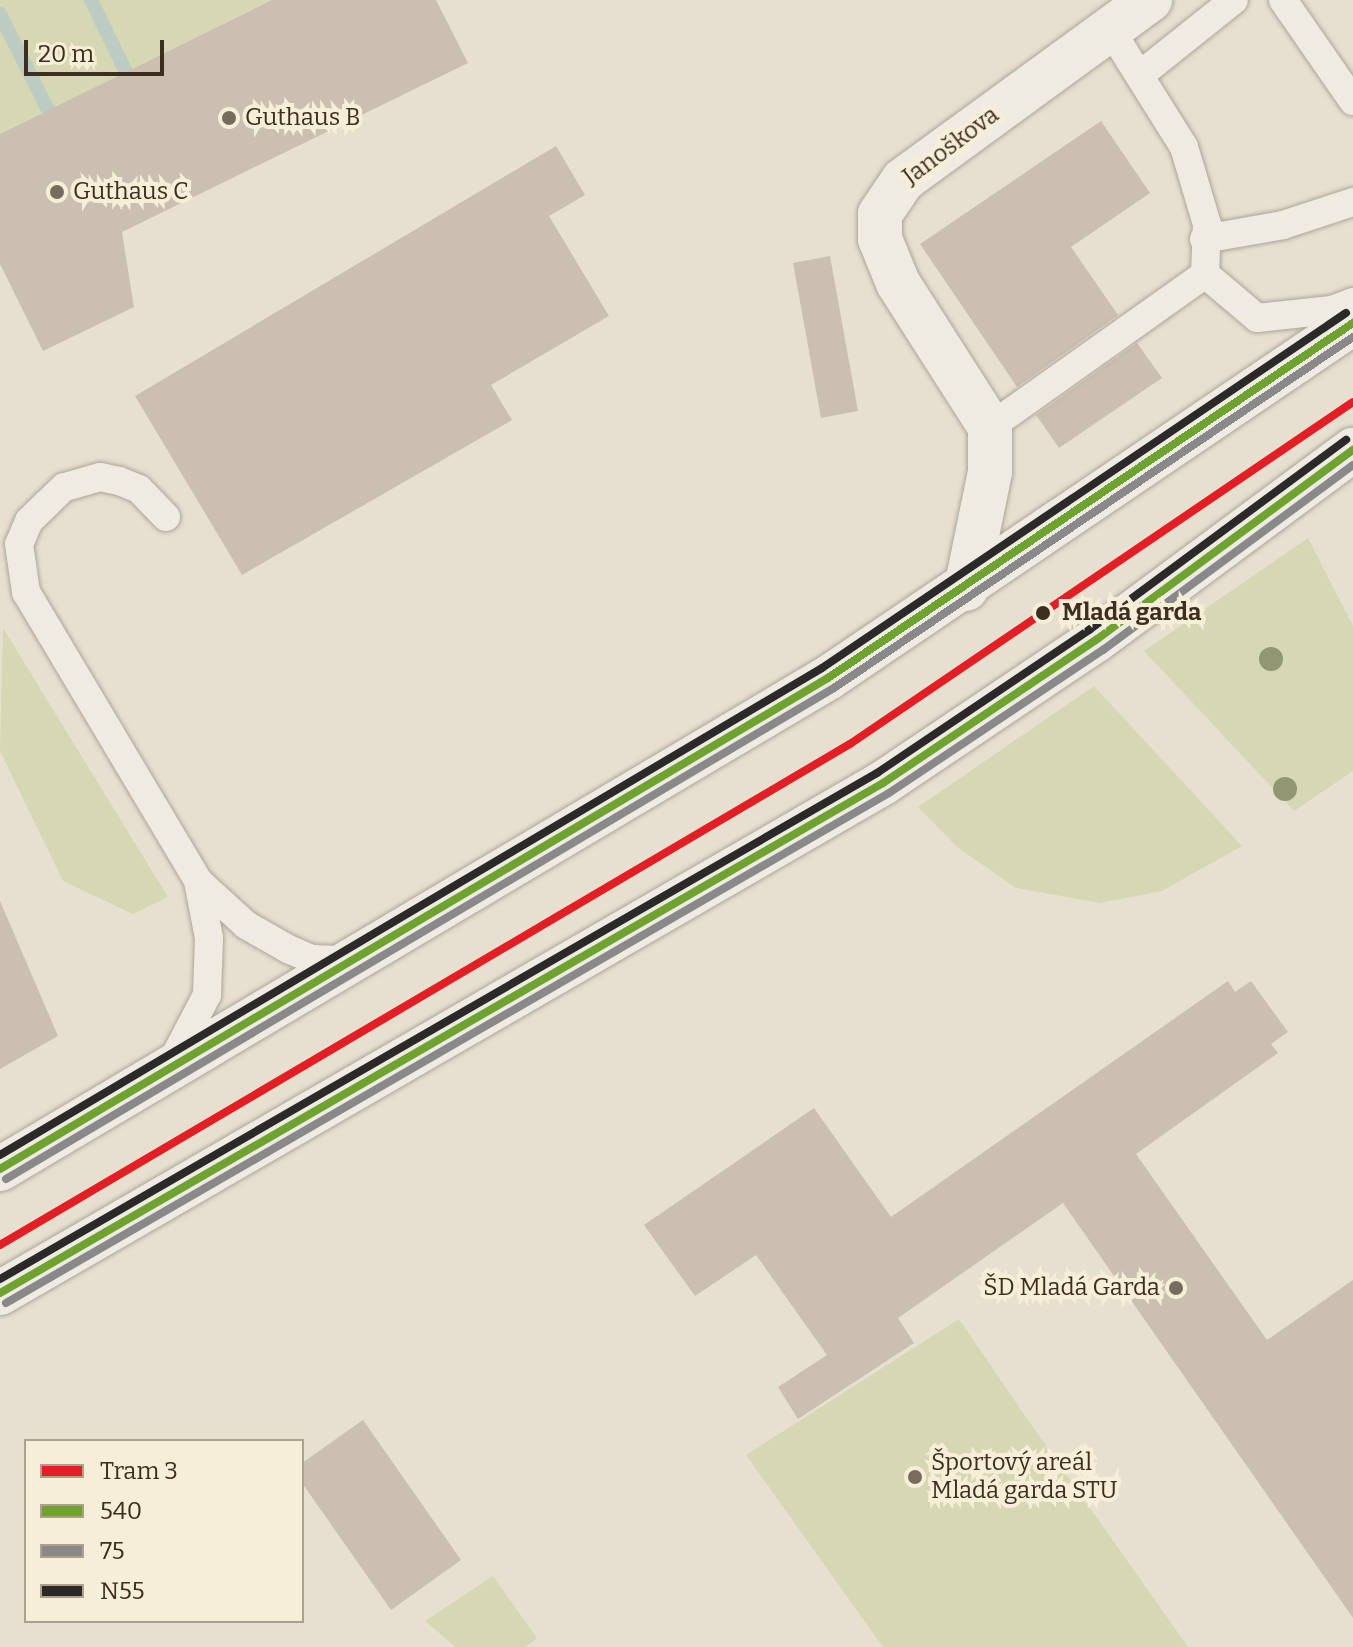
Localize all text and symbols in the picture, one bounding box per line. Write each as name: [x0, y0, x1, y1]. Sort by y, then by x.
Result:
scale bar: [28, 24, 168, 74]
text: 20 m: [38, 40, 94, 68]
street label: Janoškova: [897, 101, 1005, 191]
place label: Guthaus B: [245, 104, 360, 132]
marker: Guthaus B: [220, 109, 238, 127]
place label: Guthaus C: [73, 178, 188, 206]
marker: Guthaus C: [48, 183, 66, 201]
place label: Mladá garda: [1062, 599, 1201, 627]
marker: Mladá garda: [1031, 601, 1055, 625]
place label: ŠD Mladá Garda: [983, 1274, 1160, 1302]
marker: ŠD Mladá Garda: [1167, 1279, 1185, 1297]
legend: [24, 1439, 304, 1623]
place label: Športový areál Mladá garda STU: [931, 1449, 1118, 1505]
text: Tram 3: [100, 1457, 178, 1485]
marker: Športový areál Mladá garda STU: [906, 1468, 924, 1486]
text: 540: [100, 1497, 142, 1525]
text: 75: [100, 1537, 124, 1565]
text: N55: [100, 1577, 145, 1605]

